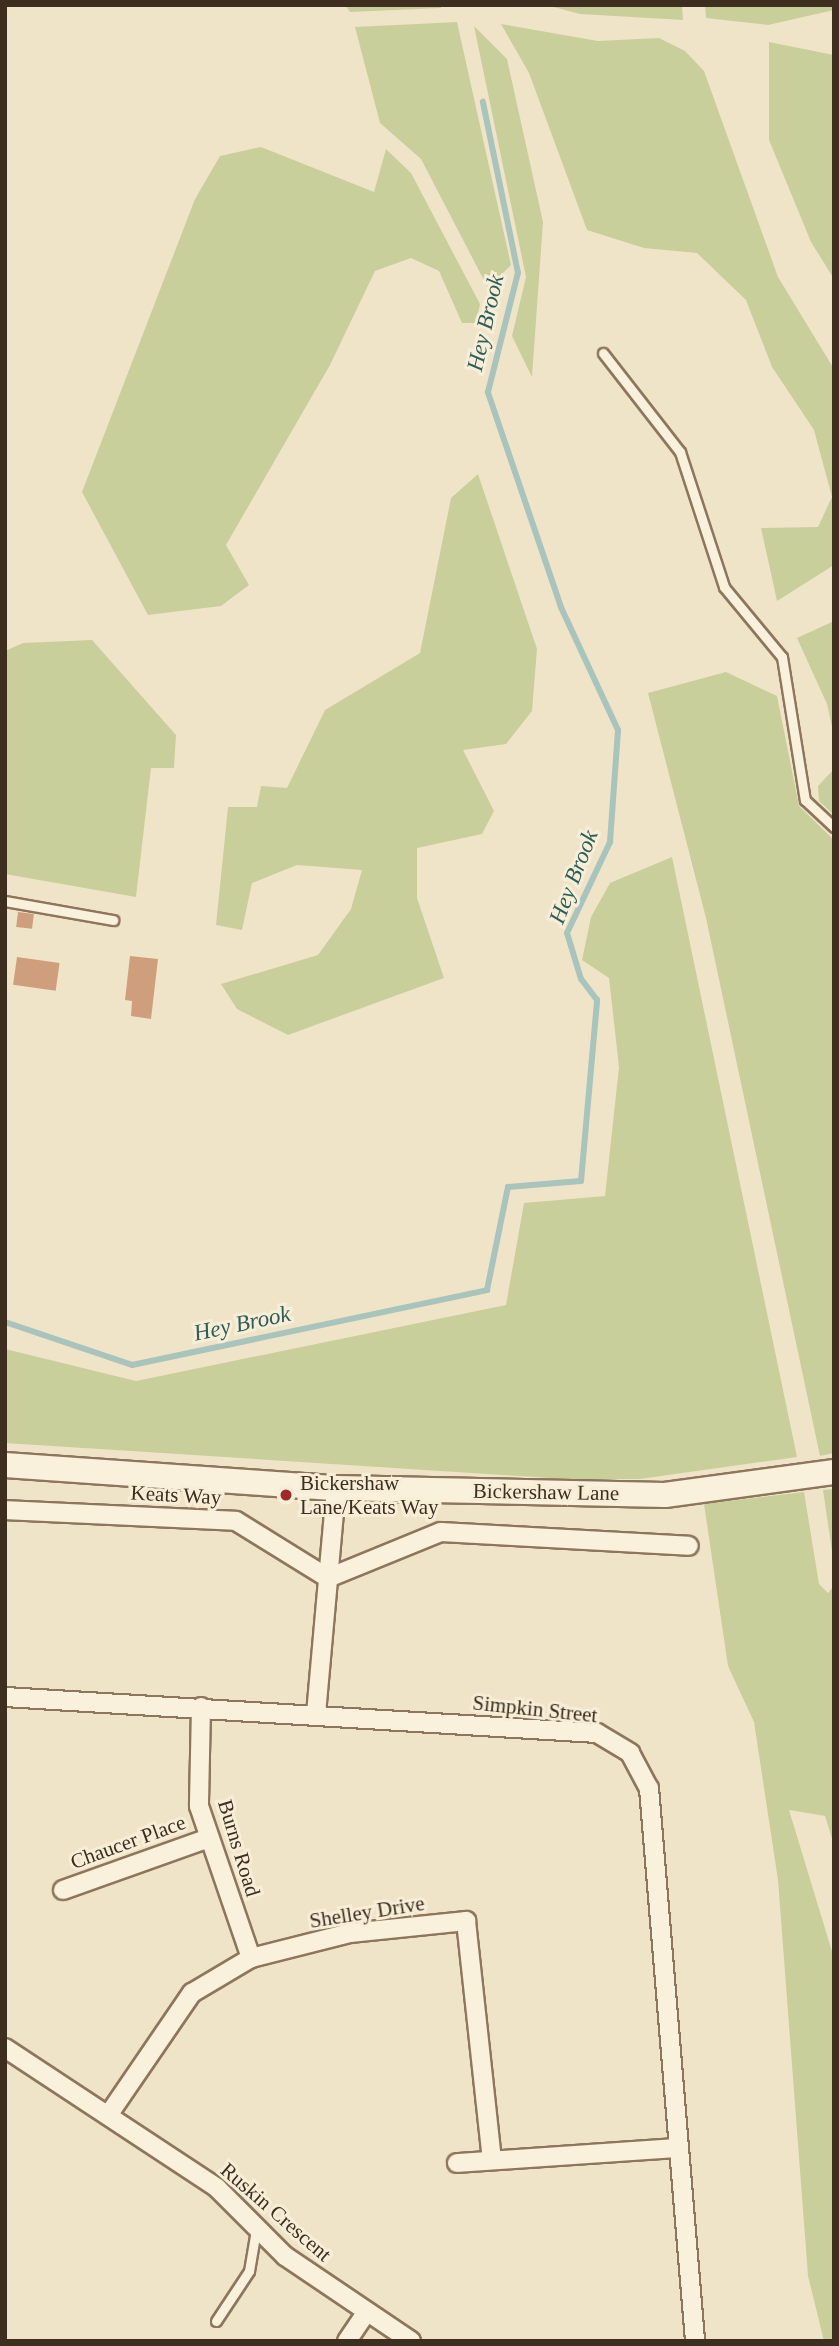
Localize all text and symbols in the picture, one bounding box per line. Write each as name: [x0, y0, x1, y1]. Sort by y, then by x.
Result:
water label: Hey Brook: [462, 272, 510, 374]
water label: Hey Brook: [544, 826, 604, 928]
water label: Hey Brook: [191, 1300, 293, 1348]
place label: Bickershaw Lane/Keats Way: [300, 1470, 439, 1520]
street label: Bickershaw Lane: [473, 1478, 619, 1506]
street label: Keats Way: [130, 1480, 222, 1510]
marker: Bickershaw Lane/Keats Way: [278, 1487, 294, 1503]
street label: Simpkin Street: [471, 1690, 599, 1728]
street label: Burns Road: [212, 1797, 266, 1899]
street label: Chaucer Place: [67, 1810, 189, 1874]
street label: Shelley Drive: [308, 1890, 426, 1934]
street label: Ruskin Crescent: [216, 2157, 336, 2267]

